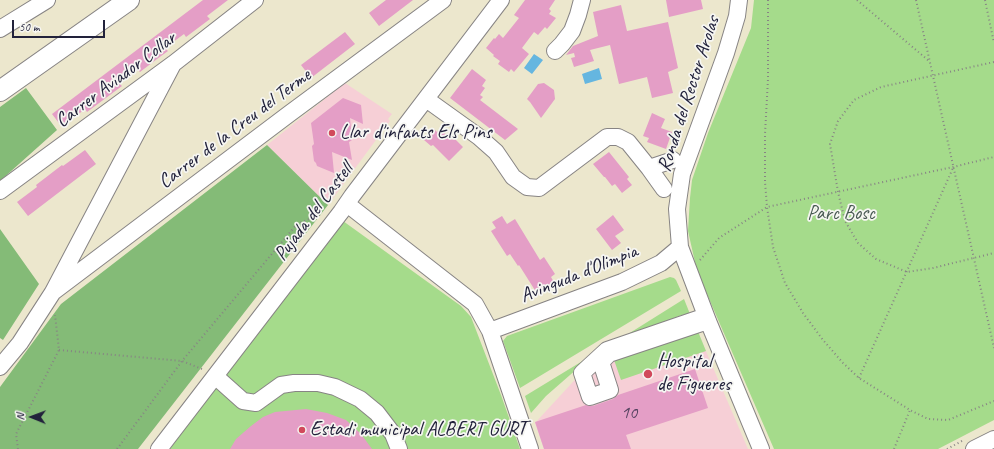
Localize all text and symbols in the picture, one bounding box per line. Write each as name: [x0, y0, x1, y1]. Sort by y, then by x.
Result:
scale bar: [14, 12, 107, 38]
street label: Ronda del Rector Arolas: [653, 13, 725, 175]
text: 50 m: [19, 19, 39, 35]
street label: Carrer Aviador Collar: [51, 27, 181, 133]
street label: Carrer de la Creu del Terme: [154, 64, 316, 194]
place label: Llar d'infants Els Pins: [340, 121, 492, 145]
marker: Llar d'infants Els Pins: [327, 128, 337, 138]
street label: Pujada del Castell: [269, 158, 359, 266]
park label: Parc Bosc: [807, 202, 875, 226]
street label: Avinguda d'Olimpia: [517, 240, 641, 308]
place label: Hospital de Figueres: [657, 350, 731, 397]
marker: Hospital de Figueres: [642, 368, 654, 380]
north arrow: [12, 397, 52, 437]
house number: 10: [621, 402, 637, 424]
text: N: [13, 413, 27, 420]
place label: Estadi municipal ALBERT GURT: [310, 418, 527, 442]
marker: Estadi municipal ALBERT GURT: [297, 425, 307, 435]

